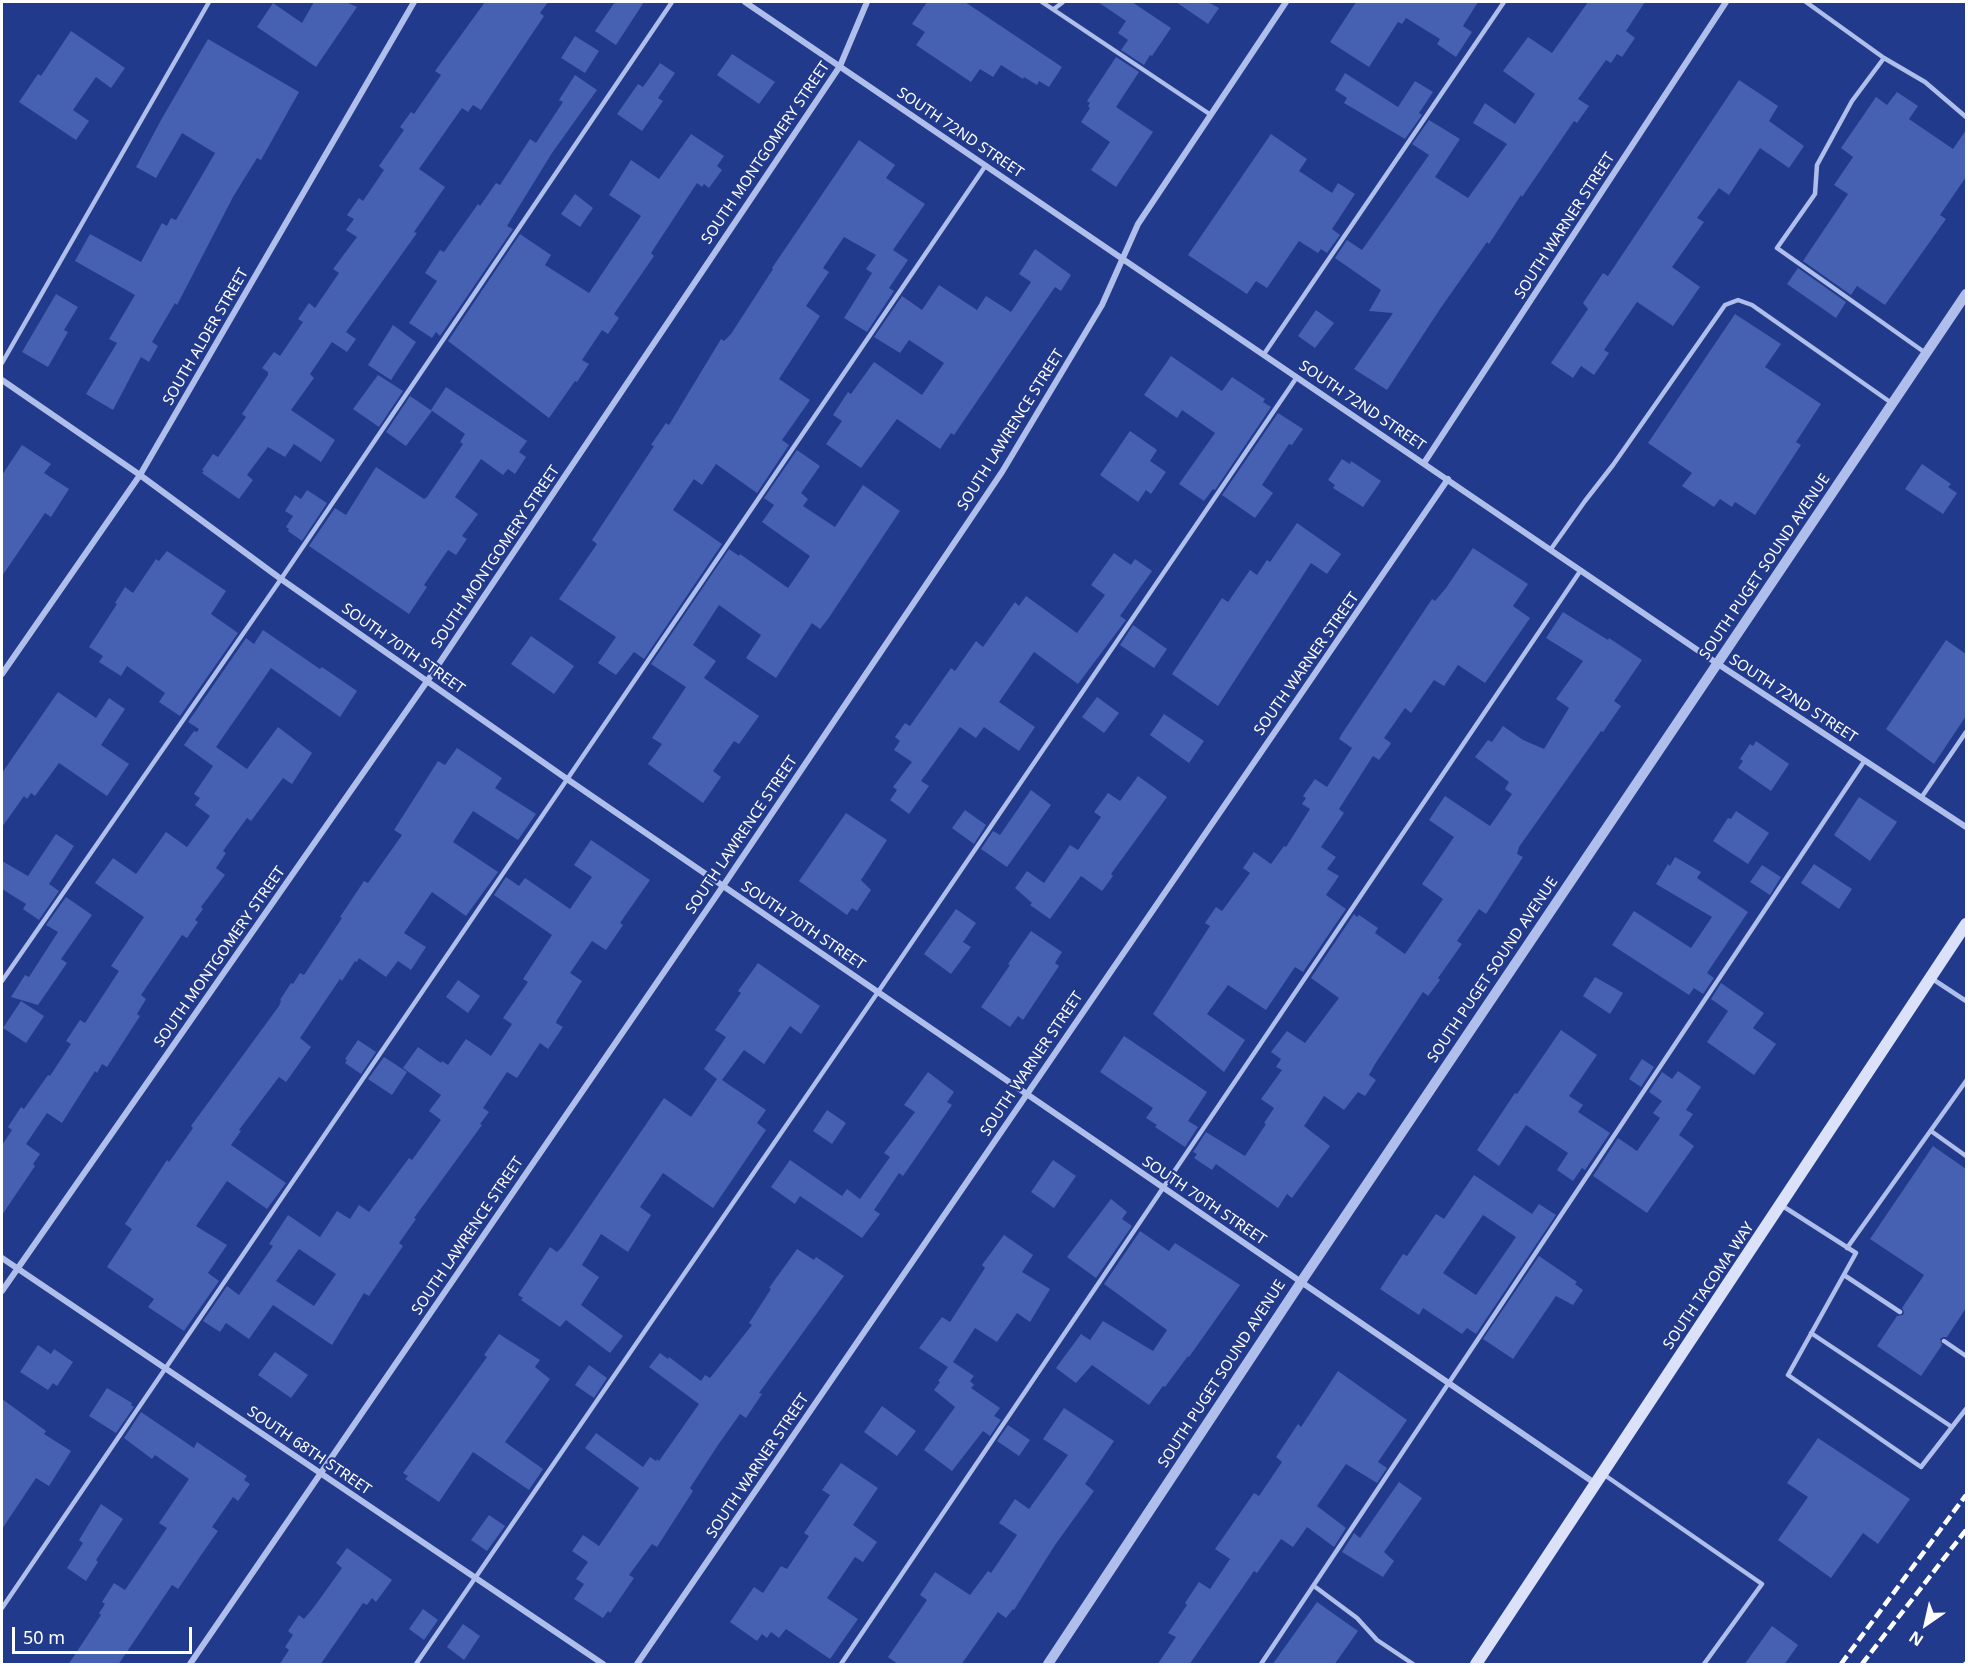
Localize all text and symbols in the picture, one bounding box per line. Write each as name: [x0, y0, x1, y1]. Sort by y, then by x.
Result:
street label: SOUTH MONTGOMERY STREET: [698, 58, 834, 248]
street label: SOUTH 72ND STREET: [893, 84, 1027, 182]
street label: SOUTH WARNER STREET: [1511, 150, 1619, 302]
street label: SOUTH ALDER STREET: [159, 265, 253, 409]
street label: SOUTH LAWRENCE STREET: [954, 346, 1068, 514]
street label: SOUTH 72ND STREET: [1295, 357, 1429, 455]
street label: SOUTH MONTGOMERY STREET: [428, 462, 564, 652]
street label: SOUTH PUGET SOUND AVENUE: [1696, 471, 1834, 663]
street label: SOUTH WARNER STREET: [1251, 589, 1363, 739]
street label: SOUTH 70TH STREET: [338, 600, 468, 698]
street label: SOUTH 72ND STREET: [1726, 651, 1860, 747]
street label: SOUTH LAWRENCE STREET: [682, 753, 802, 917]
street label: SOUTH MONTGOMERY STREET: [151, 863, 289, 1051]
street label: SOUTH PUGET SOUND AVENUE: [1424, 874, 1562, 1066]
street label: SOUTH 70TH STREET: [738, 878, 868, 974]
street label: SOUTH WARNER STREET: [977, 988, 1087, 1140]
street label: SOUTH 70TH STREET: [1139, 1153, 1269, 1249]
street label: SOUTH LAWRENCE STREET: [408, 1154, 528, 1318]
street label: SOUTH TACOMA WAY: [1660, 1219, 1758, 1353]
street label: SOUTH PUGET SOUND AVENUE: [1155, 1277, 1289, 1471]
street label: SOUTH WARNER STREET: [703, 1390, 813, 1542]
street label: SOUTH 68TH STREET: [244, 1403, 374, 1499]
north arrow: [1896, 1594, 1956, 1654]
scale bar: [15, 1615, 195, 1653]
text: 50 m: [23, 1625, 65, 1649]
text: N: [1904, 1626, 1927, 1652]

